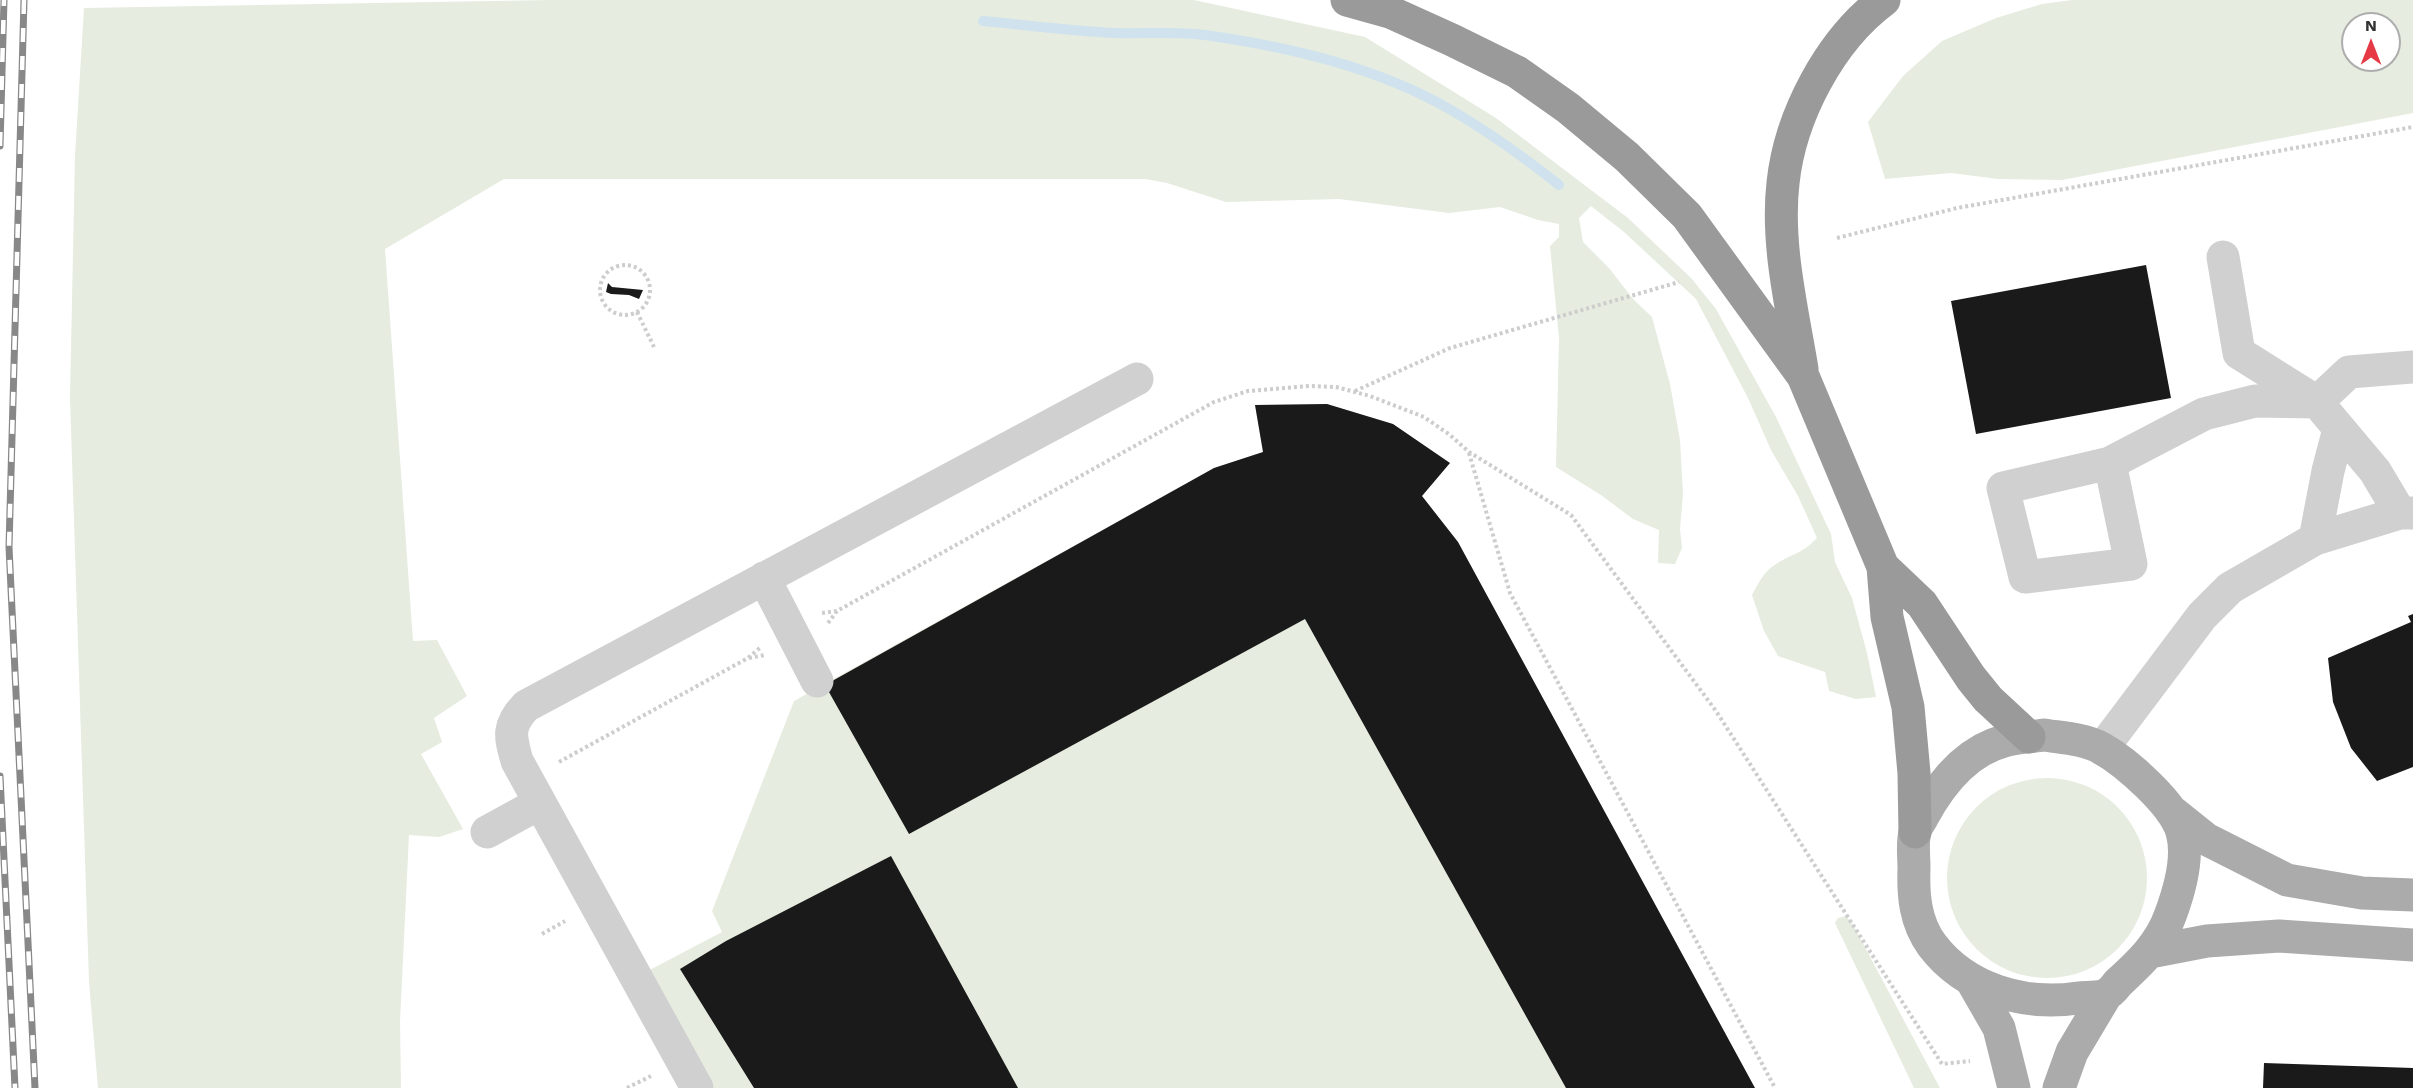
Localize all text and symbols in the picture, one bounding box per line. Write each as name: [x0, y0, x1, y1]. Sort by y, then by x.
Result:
north arrow: [2341, 12, 2401, 72]
text: N: [2365, 16, 2377, 35]

